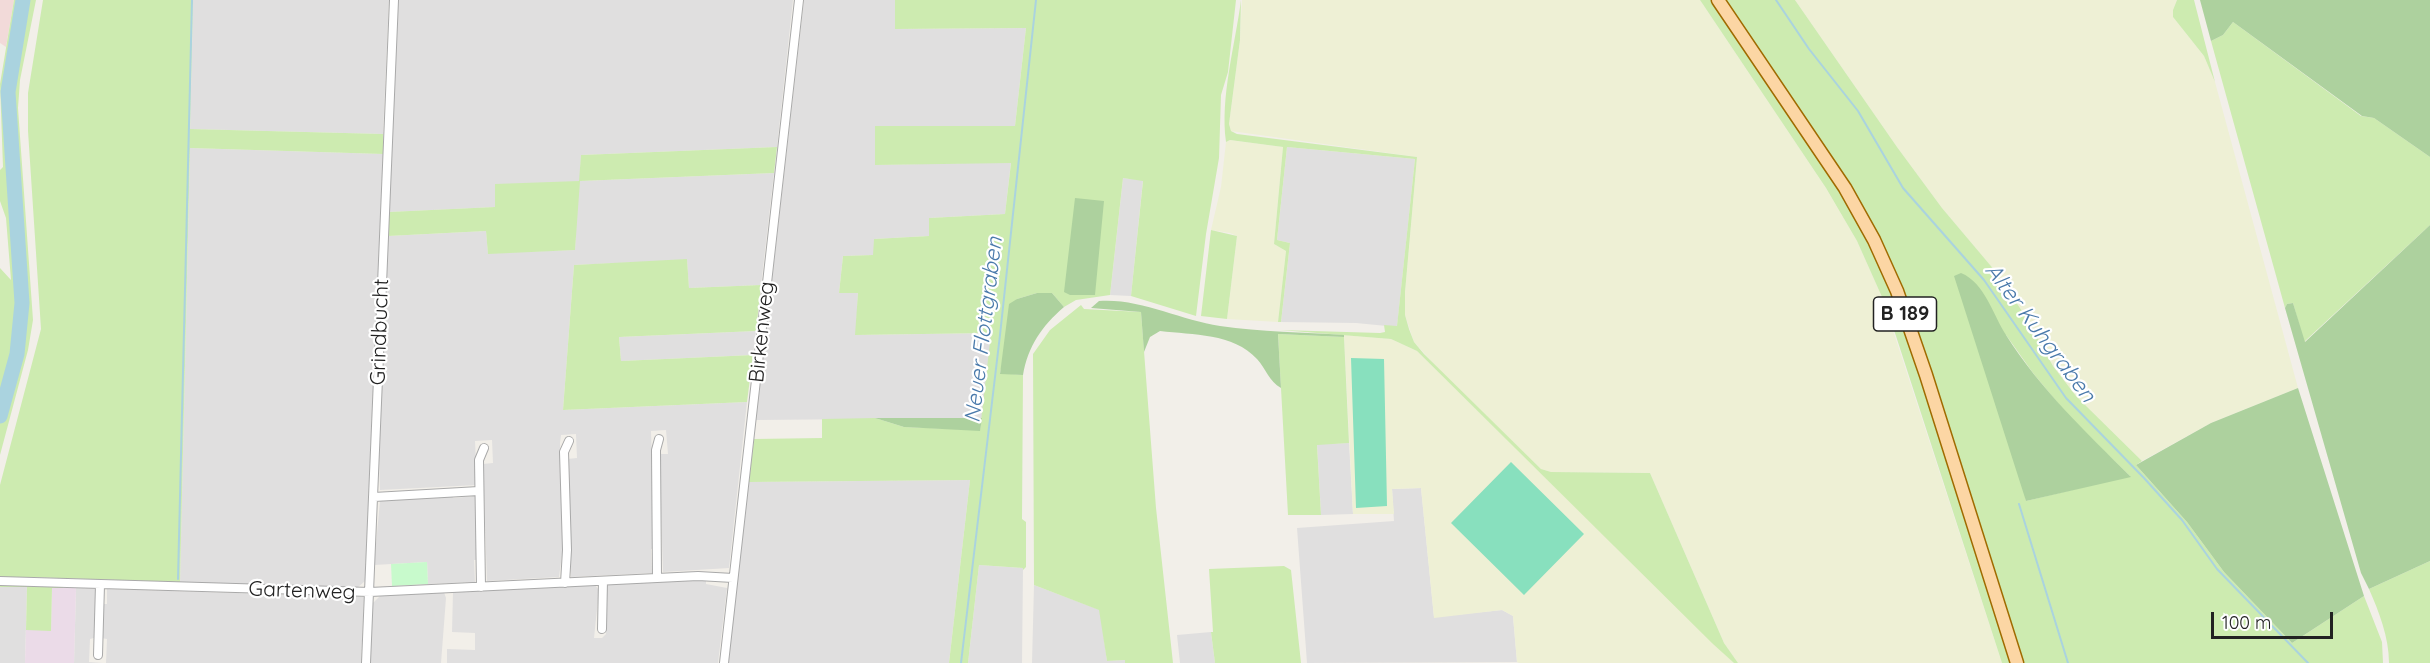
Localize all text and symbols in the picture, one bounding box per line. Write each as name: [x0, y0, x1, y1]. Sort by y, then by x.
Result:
water label: Neuer Flottgraben: [960, 236, 1008, 424]
water label: Alter Kuhgraben: [1979, 258, 2101, 408]
street label: Grindbucht: [366, 278, 394, 386]
street label: Birkenweg: [744, 280, 780, 384]
road number: B 189: [1874, 297, 1936, 331]
street label: Gartenweg: [248, 577, 356, 605]
scale bar: [2214, 600, 2336, 638]
text: 100 m: [2222, 611, 2271, 634]

